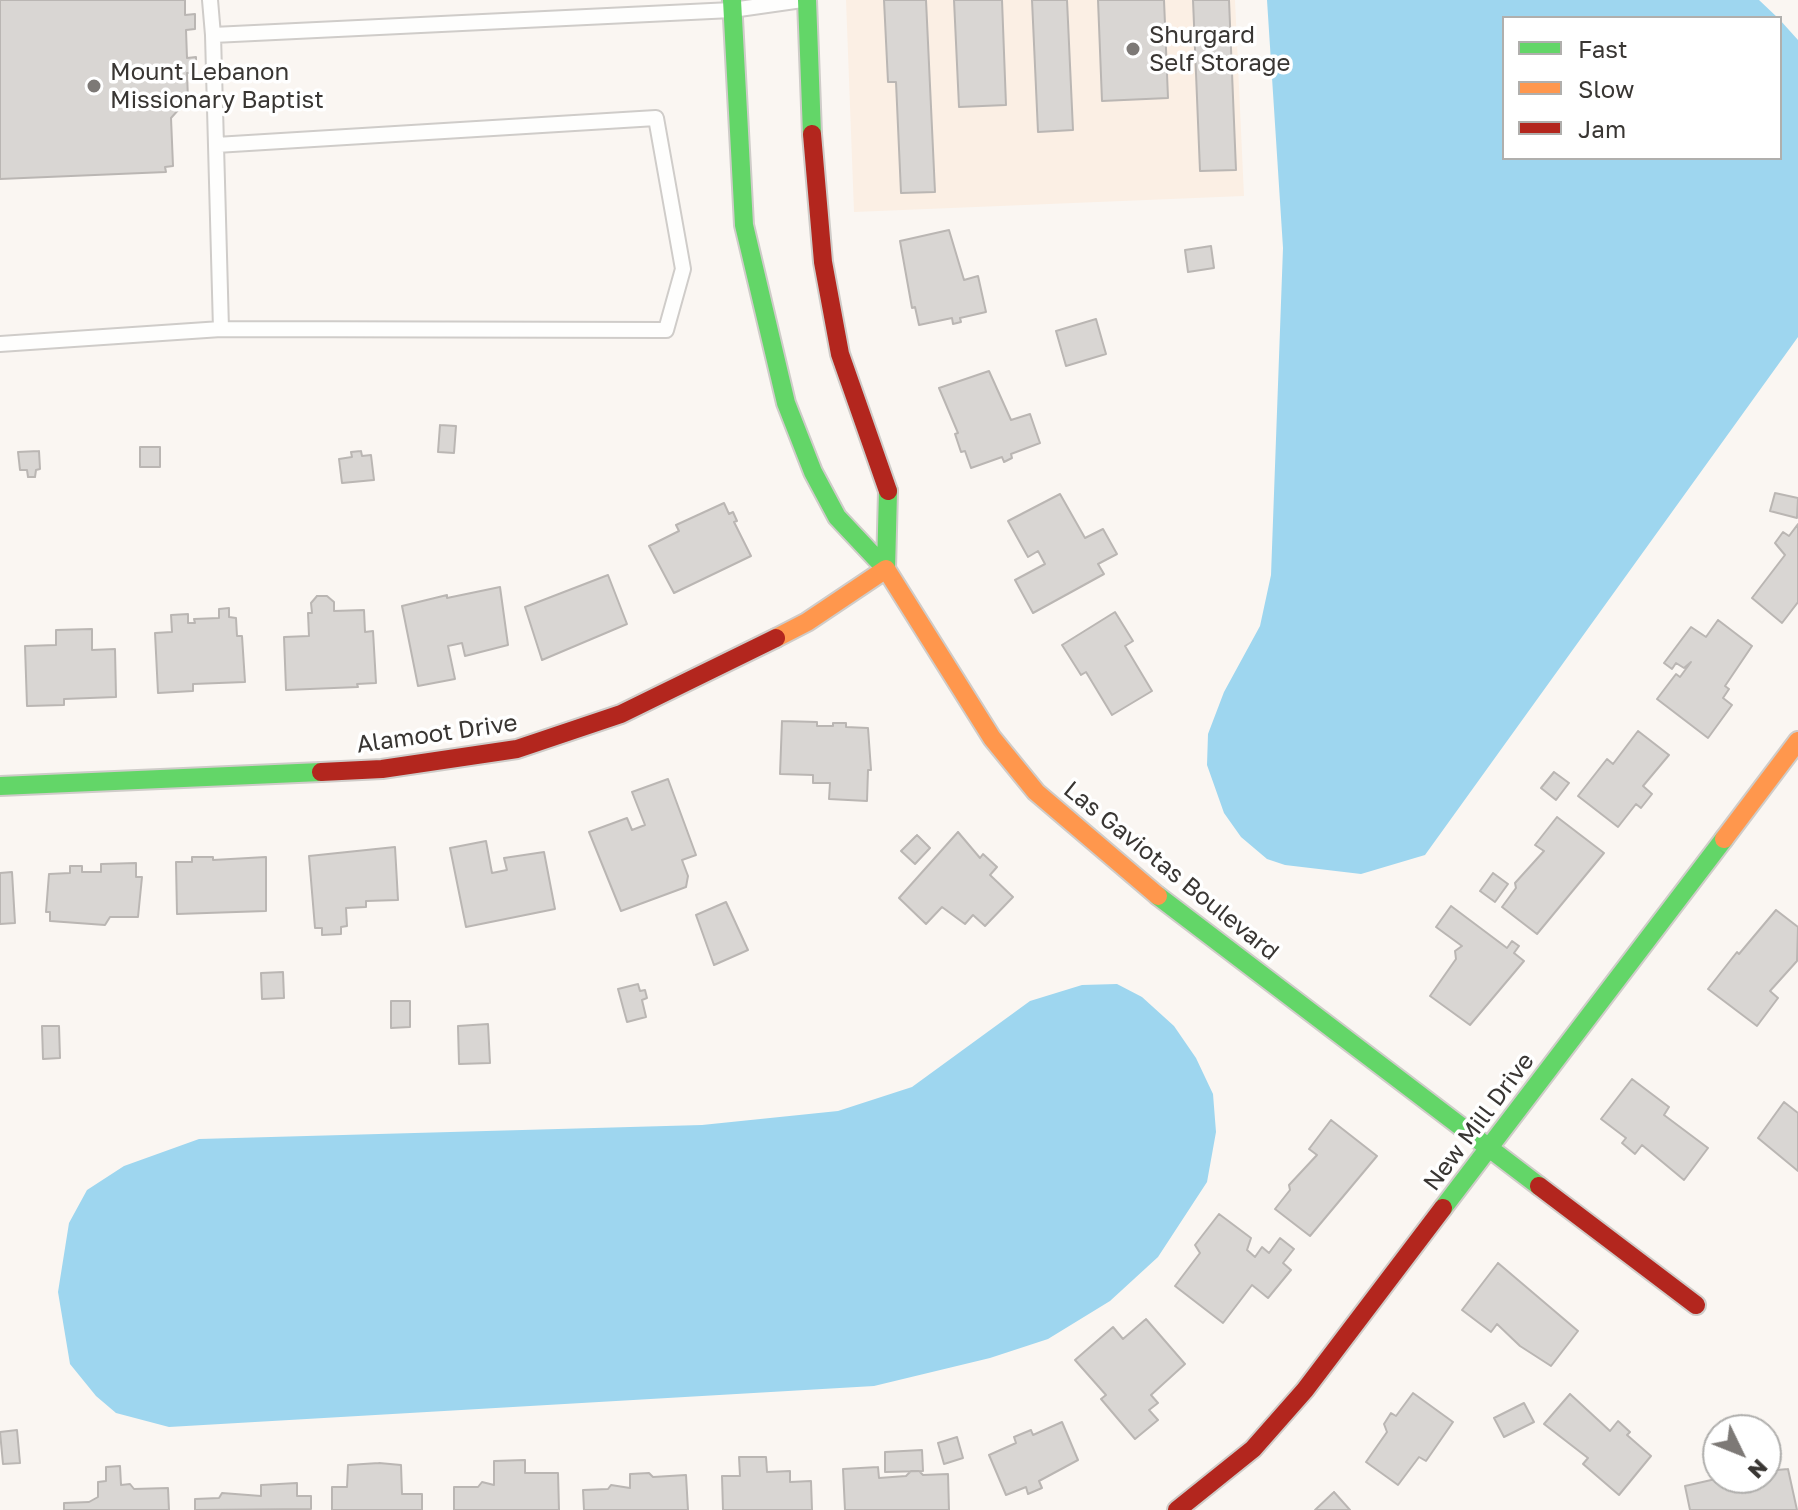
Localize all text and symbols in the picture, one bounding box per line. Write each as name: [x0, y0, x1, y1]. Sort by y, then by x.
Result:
legend: [1502, 16, 1782, 160]
place label: Shurgard Self Storage: [1149, 21, 1290, 77]
text: Fast: [1578, 34, 1628, 63]
marker: Shurgard Self Storage: [1124, 40, 1142, 58]
place label: Mount Lebanon Missionary Baptist: [110, 58, 324, 114]
text: Slow: [1578, 74, 1634, 103]
marker: Mount Lebanon Missionary Baptist: [85, 77, 103, 95]
text: Jam: [1578, 114, 1626, 143]
street label: Alamoot Drive: [355, 708, 519, 760]
street label: Las Gaviotas Boulevard: [1058, 775, 1284, 967]
street label: New Mill Drive: [1418, 1047, 1540, 1197]
north arrow: [1702, 1414, 1782, 1494]
text: N: [1743, 1454, 1774, 1485]

